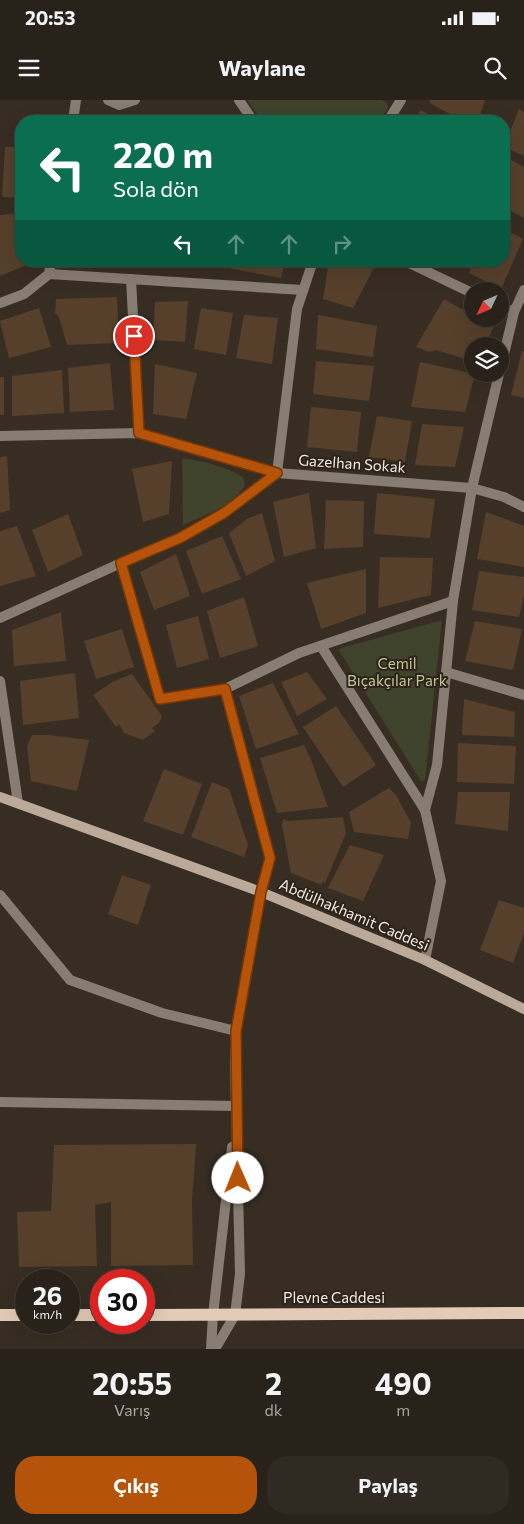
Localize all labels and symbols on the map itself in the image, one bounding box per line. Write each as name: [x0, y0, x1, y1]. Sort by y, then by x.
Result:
north arrow: [464, 282, 509, 328]
pin: [113, 315, 155, 357]
street label: Gazelhan Sokak: [298, 450, 406, 476]
park label: Cemil Bıçakçılar Park: [347, 654, 447, 689]
street label: Abdülhakhamit Caddesi: [277, 874, 432, 954]
position arrow: [211, 1151, 263, 1203]
speed limit sign: 30: [90, 1269, 155, 1334]
street label: Plevne Caddesi: [283, 1288, 385, 1306]

